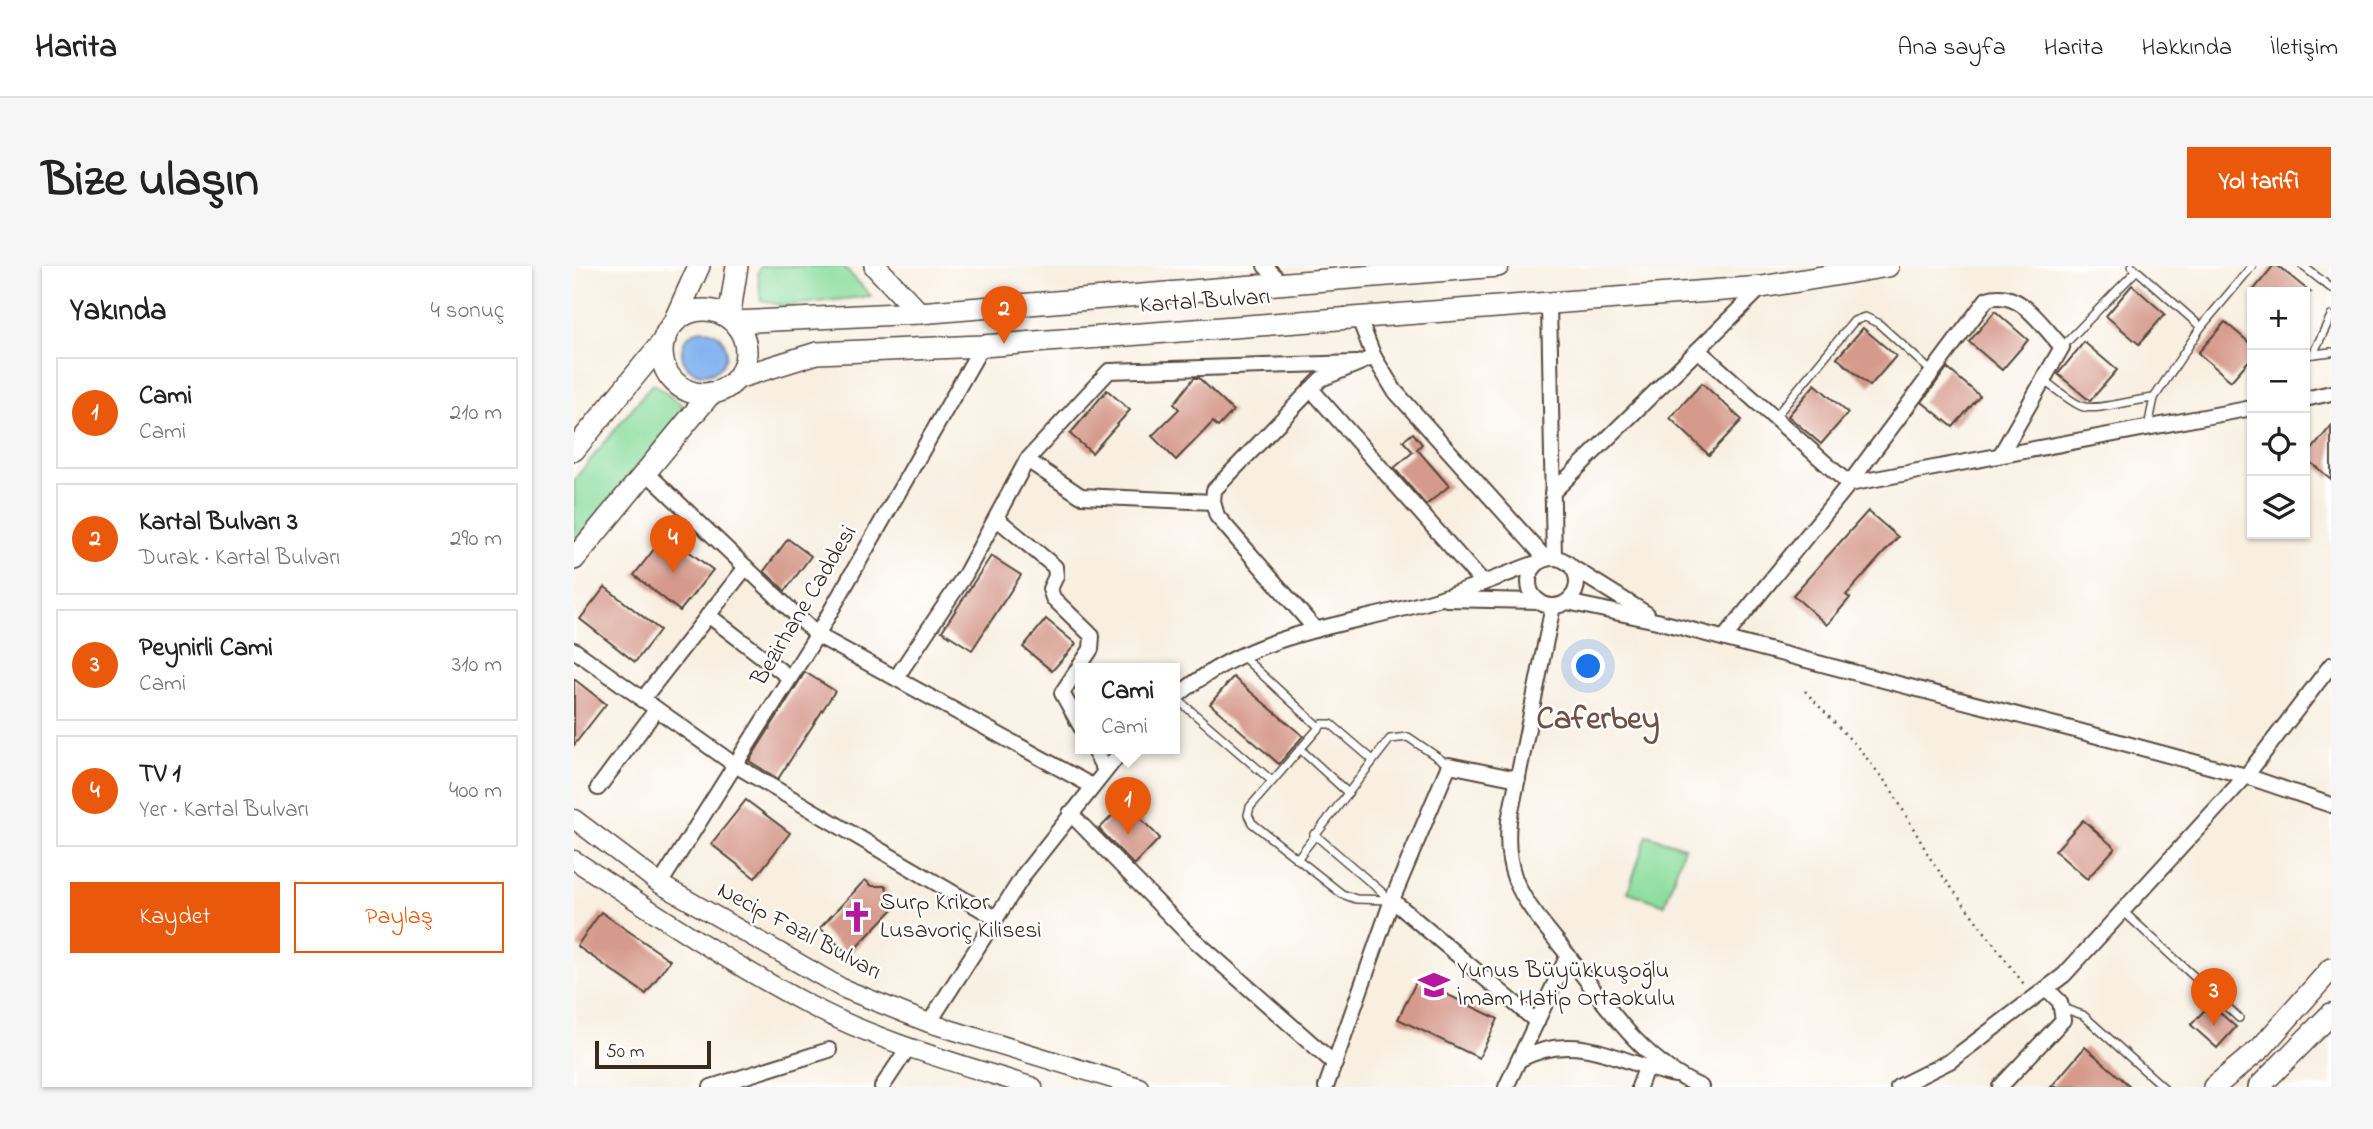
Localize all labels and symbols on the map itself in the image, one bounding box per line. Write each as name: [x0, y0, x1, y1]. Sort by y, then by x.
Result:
street label: Kartal Bulvarı: [1138, 280, 1272, 324]
pin: 2: [981, 286, 1027, 344]
pin: 4: [650, 515, 696, 573]
street label: Bezirhane Caddesi: [743, 519, 867, 694]
your location: [1571, 649, 1605, 683]
district label: Caferbey: [1537, 697, 1660, 745]
pin: 1: [1105, 777, 1151, 835]
street label: Necip Fazıl Bulvarı: [711, 874, 887, 990]
place label: Surp Krikor Lusavoriç Kilisesi: [880, 886, 1042, 949]
church icon: Surp Krikor Lusavoriç Kilisesi: [840, 900, 874, 934]
place label: Yunus Büyükkuşoğlu İmam Hatip Ortaokulu: [1457, 954, 1675, 1017]
school or university icon: Yunus Büyükkuşoğlu İmam Hatip Ortaokulu: [1417, 968, 1451, 1002]
pin: 3: [2191, 968, 2237, 1026]
scale bar: [595, 1038, 710, 1070]

